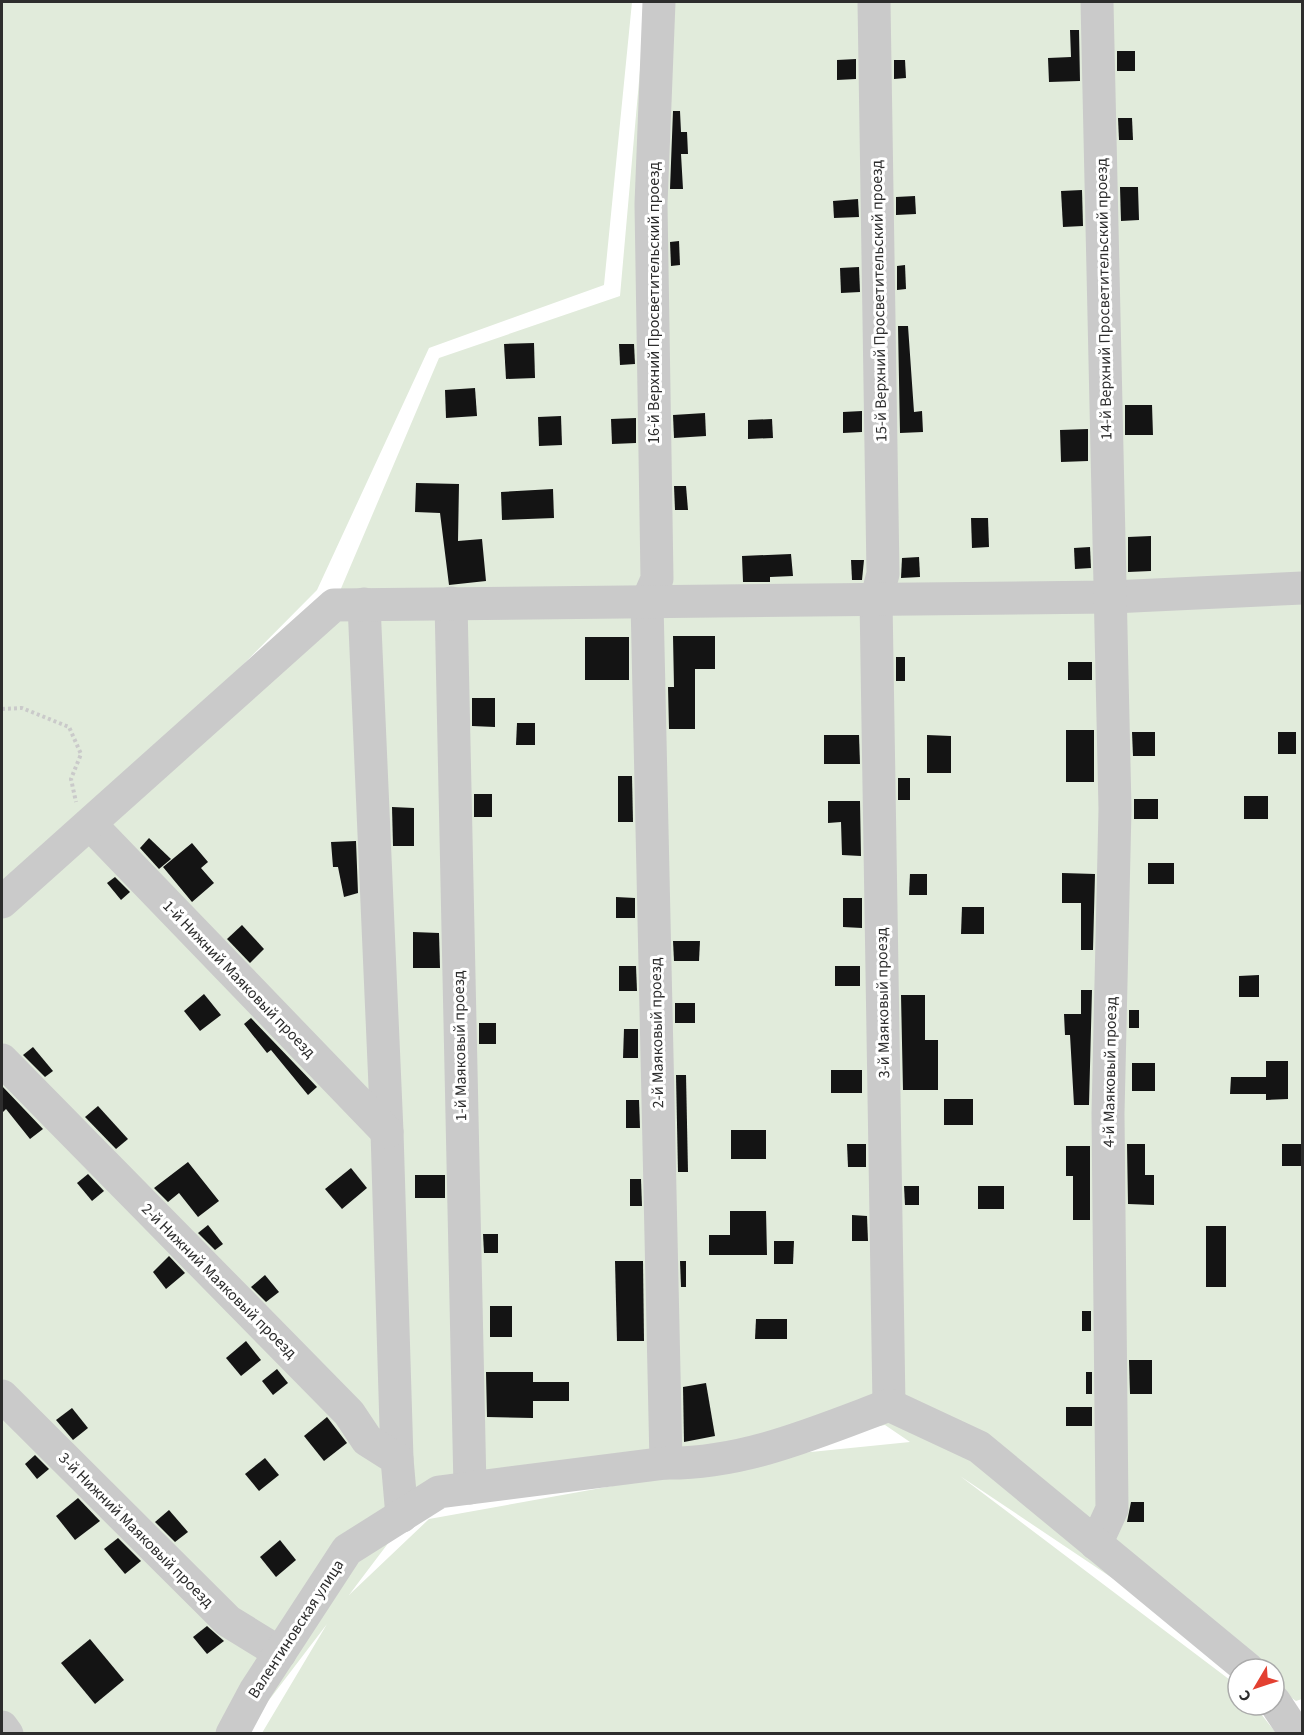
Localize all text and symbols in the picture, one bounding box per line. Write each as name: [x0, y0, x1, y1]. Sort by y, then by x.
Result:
street label: 14-й Верхний Просветительский проезд: [1091, 157, 1117, 440]
street label: 15-й Верхний Просветительский проезд: [866, 159, 892, 442]
street label: 16-й Верхний Просветительский проезд: [643, 162, 665, 444]
street label: 1-й Нижний Маяковый проезд: [158, 895, 321, 1063]
street label: 3-й Маяковый проезд: [871, 927, 895, 1079]
street label: 2-й Маяковый проезд: [645, 957, 669, 1109]
street label: 1-й Маяковый проезд: [448, 970, 472, 1122]
street label: 4-й Маяковый проезд: [1098, 996, 1122, 1148]
street label: 2-й Нижний Маяковый проезд: [136, 1198, 302, 1364]
street label: 3-й Нижний Маяковый проезд: [53, 1447, 219, 1613]
street label: Валентиновская улица: [243, 1555, 349, 1703]
north arrow: [1226, 1657, 1286, 1717]
text: С: [1234, 1685, 1257, 1706]

